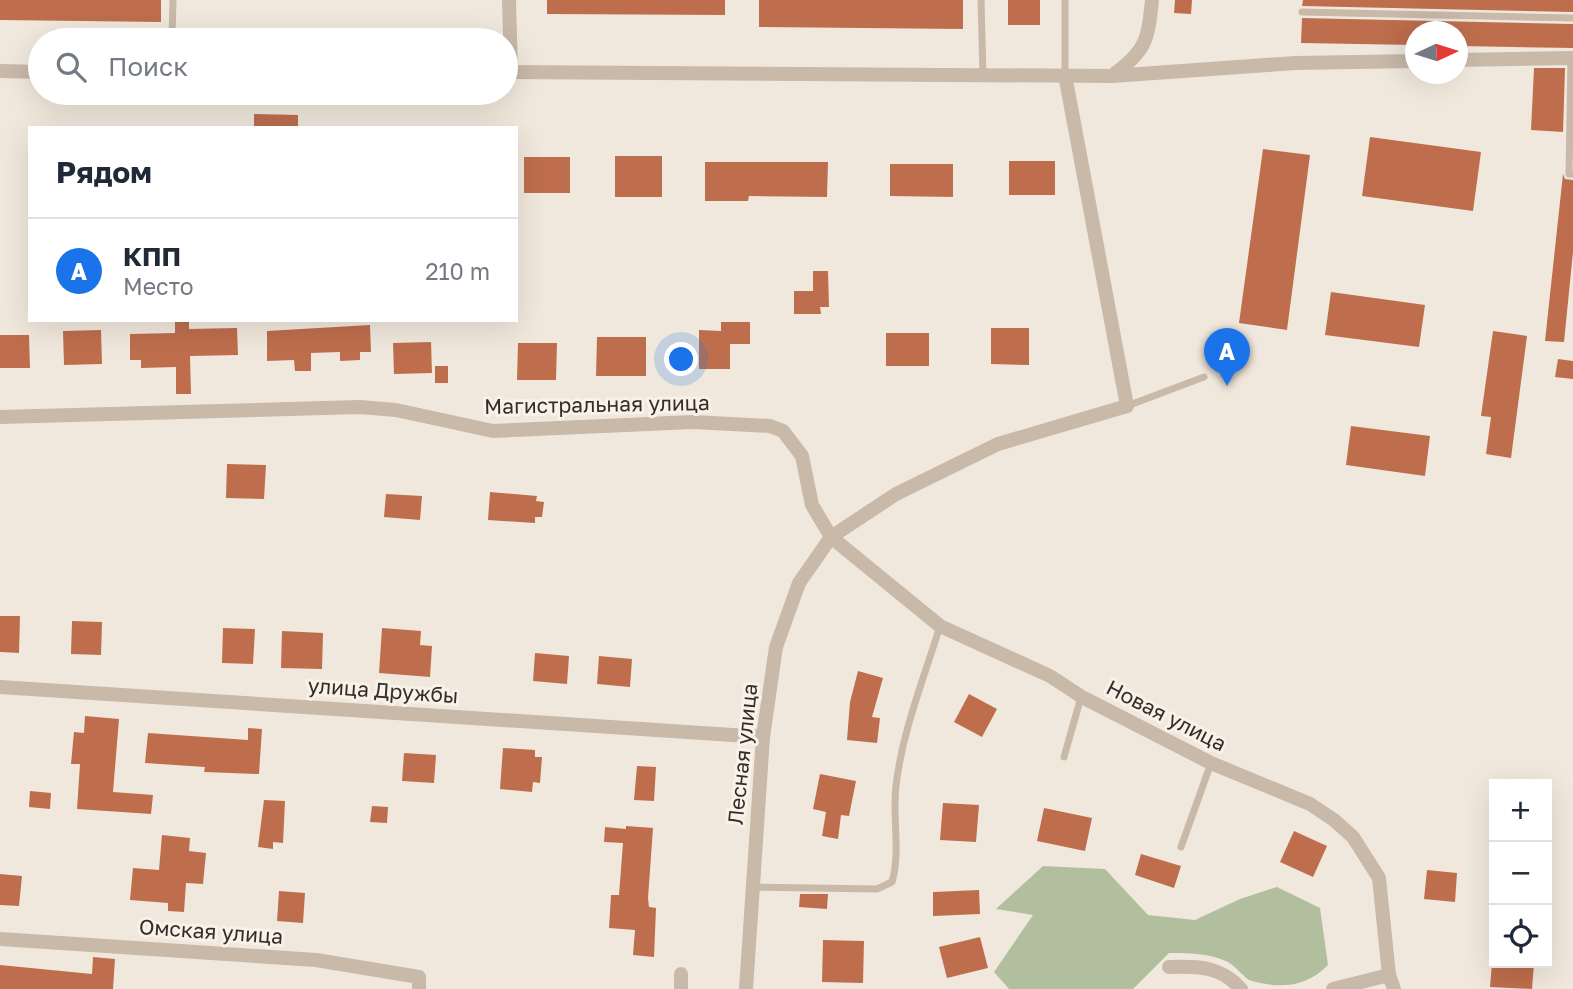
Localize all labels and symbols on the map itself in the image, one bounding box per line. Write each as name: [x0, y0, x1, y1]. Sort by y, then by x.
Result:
north arrow: [1405, 21, 1468, 84]
pin: A: [1204, 328, 1250, 386]
your location: [664, 342, 698, 376]
street label: Магистральная улица: [484, 389, 710, 419]
street label: улица Дружбы: [307, 672, 459, 708]
street label: Новая улица: [1102, 674, 1231, 756]
street label: Лесная улица: [722, 682, 762, 826]
street label: Омская улица: [138, 913, 284, 949]

